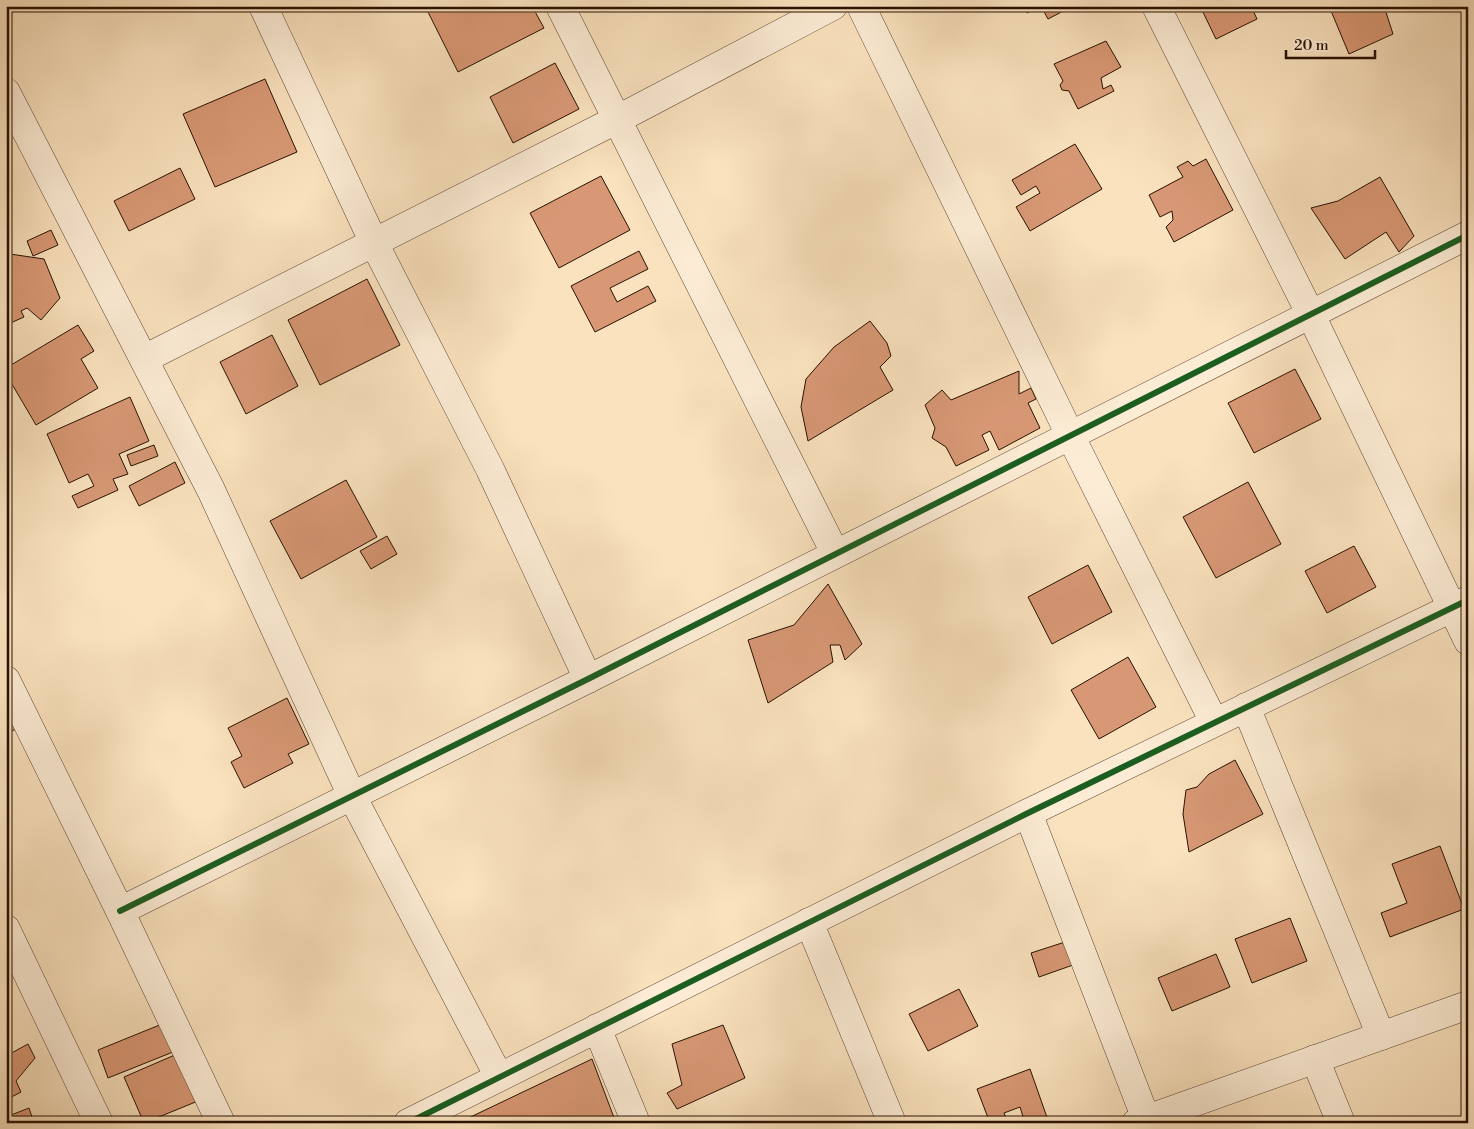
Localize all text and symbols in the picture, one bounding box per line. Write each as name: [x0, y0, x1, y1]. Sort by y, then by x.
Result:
scale bar: [1286, 28, 1375, 60]
text: 20 m: [1294, 36, 1329, 55]

